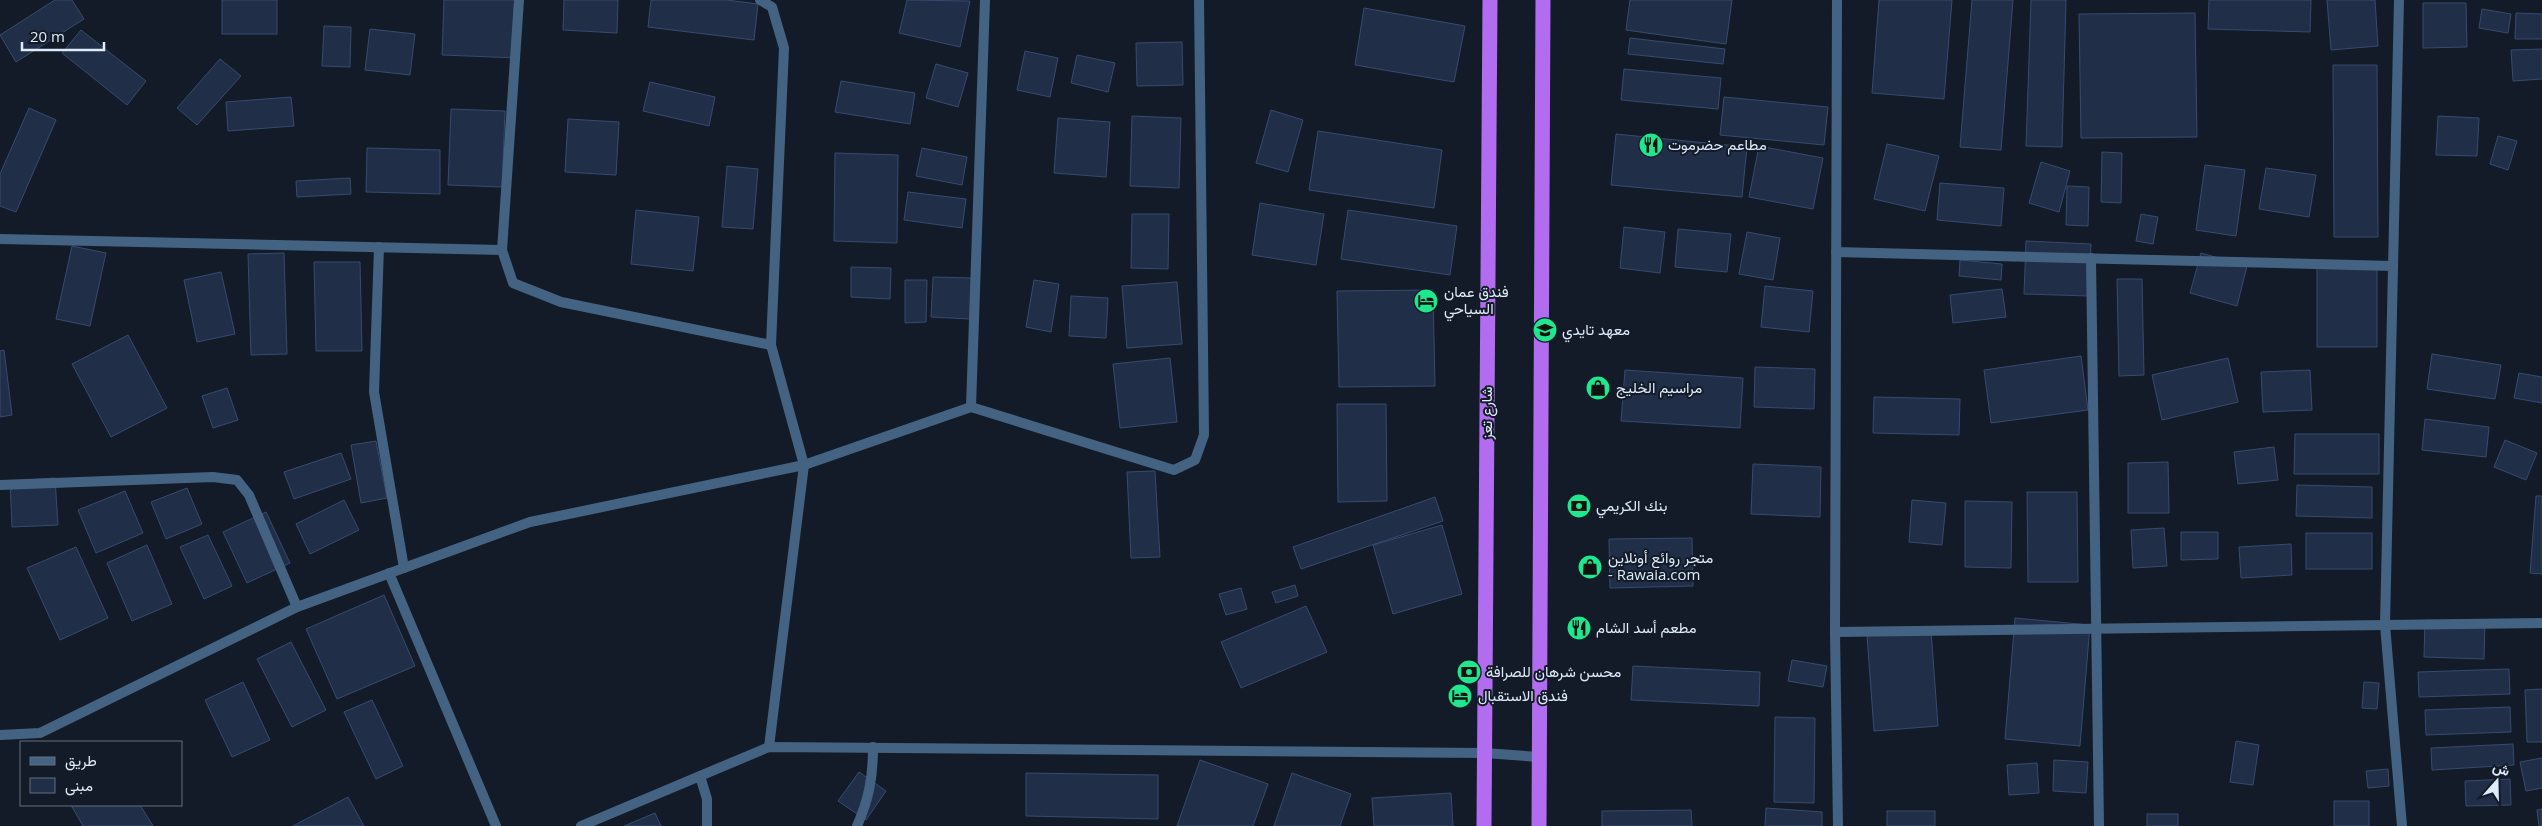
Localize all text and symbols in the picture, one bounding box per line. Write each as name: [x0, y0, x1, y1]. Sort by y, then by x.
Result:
scale bar: [22, 20, 105, 52]
text: 20 m: [30, 26, 65, 46]
restaurant icon: مطاعم حضرموت: [1638, 132, 1664, 158]
place label: مطاعم حضرموت: [1668, 134, 1767, 155]
place label: فندق عمان السياحي: [1444, 281, 1509, 322]
hotel icon: فندق عمان السياحي: [1413, 288, 1439, 314]
school or university icon: معهد تايدي: [1532, 317, 1558, 343]
place label: معهد تايدي: [1562, 319, 1630, 343]
shop icon: مراسيم الخليج: [1585, 375, 1611, 401]
place label: مراسيم الخليج: [1616, 377, 1702, 399]
street label: شارع تعز: [1476, 386, 1498, 441]
bank icon: بنك الكريمي: [1566, 493, 1592, 519]
place label: بنك الكريمي: [1596, 495, 1668, 519]
place label: متجر روائع أونلاين - Rawaia.com: [1608, 547, 1713, 584]
shop icon: متجر روائع أونلاين - Rawaia.com: [1577, 554, 1603, 580]
restaurant icon: مطعم أسد الشام: [1566, 615, 1592, 641]
place label: مطعم أسد الشام: [1596, 617, 1697, 638]
bank icon: محسن شرهان للصرافة: [1456, 659, 1482, 685]
place label: محسن شرهان للصرافة: [1486, 661, 1621, 682]
hotel icon: فندق الاستقبال: [1447, 683, 1473, 709]
place label: فندق الاستقبال: [1478, 685, 1568, 705]
legend: [20, 741, 182, 806]
text: طريق: [65, 750, 97, 771]
north arrow: [2472, 756, 2522, 806]
text: ش: [2490, 757, 2513, 780]
text: مبنى: [65, 775, 93, 796]

